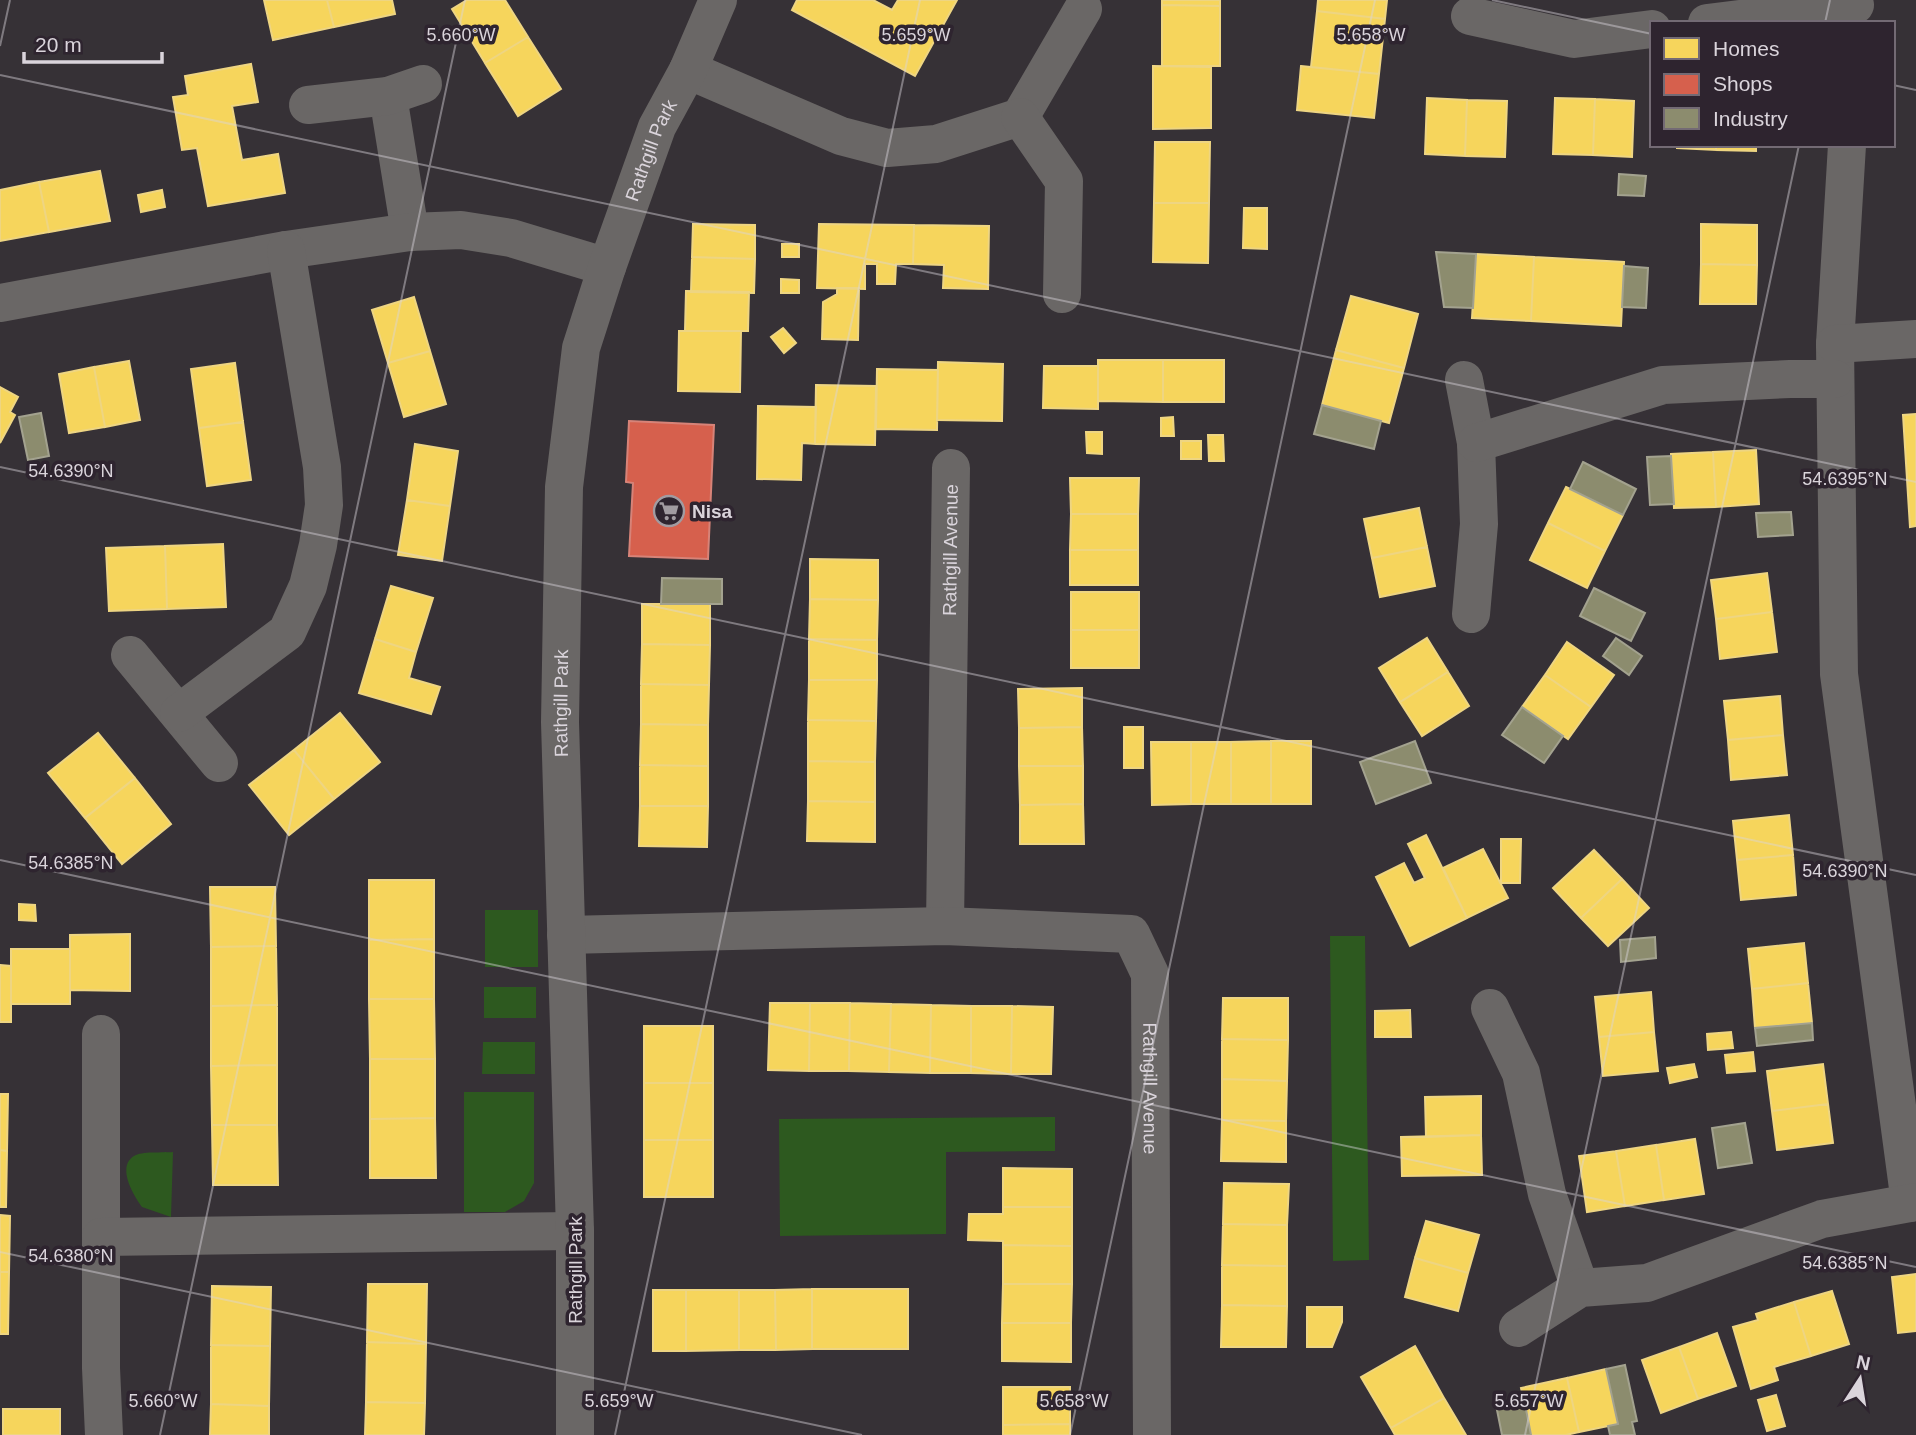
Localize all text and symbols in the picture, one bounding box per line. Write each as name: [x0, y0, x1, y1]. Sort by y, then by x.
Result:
scale bar: [24, 21, 163, 65]
legend: [1650, 21, 1895, 147]
text: 5.660°W: [426, 25, 496, 45]
text: 5.659°W: [881, 25, 951, 45]
text: 5.658°W: [1336, 25, 1406, 45]
text: 20 m: [35, 33, 82, 56]
text: Homes: [1713, 37, 1780, 60]
text: Shops: [1713, 72, 1773, 95]
street label: Rathgill Park: [621, 95, 681, 204]
text: Industry: [1713, 107, 1788, 130]
text: 54.6390°N: [28, 461, 114, 481]
text: 54.6395°N: [1802, 469, 1888, 489]
street label: Rathgill Avenue: [939, 484, 961, 616]
supermarket icon: Nisa: [652, 494, 686, 528]
place label: Nisa: [692, 501, 733, 522]
street label: Rathgill Park: [549, 649, 572, 757]
text: 54.6385°N: [28, 853, 114, 873]
text: 54.6390°N: [1802, 861, 1888, 881]
street label: Rathgill Avenue: [1140, 1022, 1161, 1154]
street label: Rathgill Park: [565, 1216, 586, 1324]
text: 54.6380°N: [28, 1246, 114, 1266]
text: 54.6385°N: [1802, 1253, 1888, 1273]
north arrow: [1825, 1344, 1895, 1414]
text: N: [1855, 1351, 1872, 1375]
text: 5.660°W: [128, 1391, 198, 1411]
text: 5.659°W: [584, 1391, 654, 1411]
text: 5.658°W: [1039, 1391, 1109, 1411]
text: 5.657°W: [1494, 1391, 1564, 1411]

